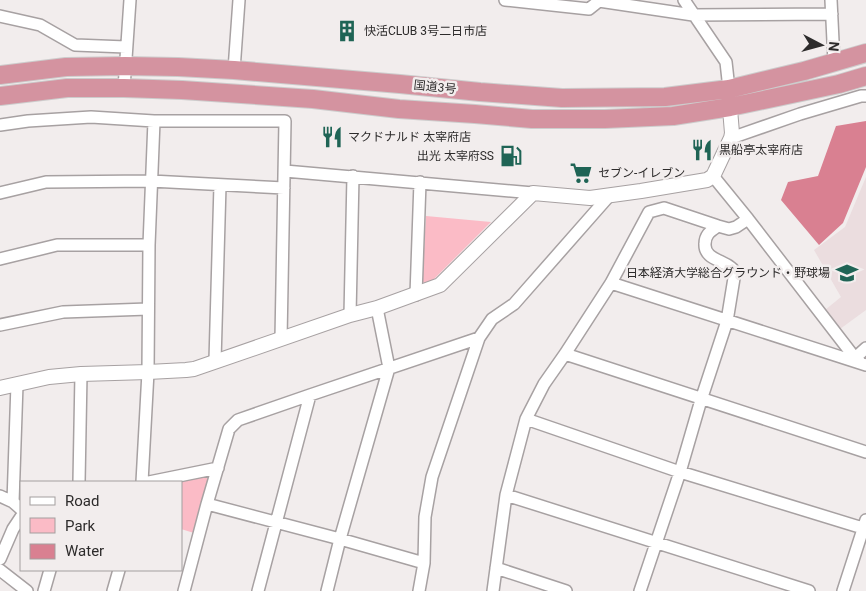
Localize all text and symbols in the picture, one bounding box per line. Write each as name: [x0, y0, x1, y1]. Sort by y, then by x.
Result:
building icon: 快活CLUB 3号二日市店: [334, 18, 360, 44]
north arrow: [796, 20, 846, 70]
place label: 快活CLUB 3号二日市店: [364, 24, 487, 38]
text: N: [825, 41, 842, 52]
street label: 国道3号: [413, 78, 457, 96]
restaurant icon: マクドナルド 太宰府店: [319, 124, 345, 150]
place label: マクドナルド 太宰府店: [348, 130, 471, 144]
restaurant icon: 黒船亭太宰府店: [689, 137, 715, 163]
fuel station icon: 出光 太宰府SS: [498, 143, 524, 169]
place label: 黒船亭太宰府店: [719, 143, 803, 157]
place label: 出光 太宰府SS: [417, 149, 494, 163]
supermarket icon: セブン-イレブン: [568, 160, 594, 186]
place label: セブン-イレブン: [598, 166, 685, 180]
school or university icon: 日本経済大学総合グラウンド・野球場: [834, 260, 860, 286]
place label: 日本経済大学総合グラウンド・野球場: [626, 266, 830, 280]
legend: [20, 481, 182, 571]
text: Road: [65, 492, 99, 510]
text: Park: [65, 517, 96, 535]
text: Water: [65, 542, 104, 560]

